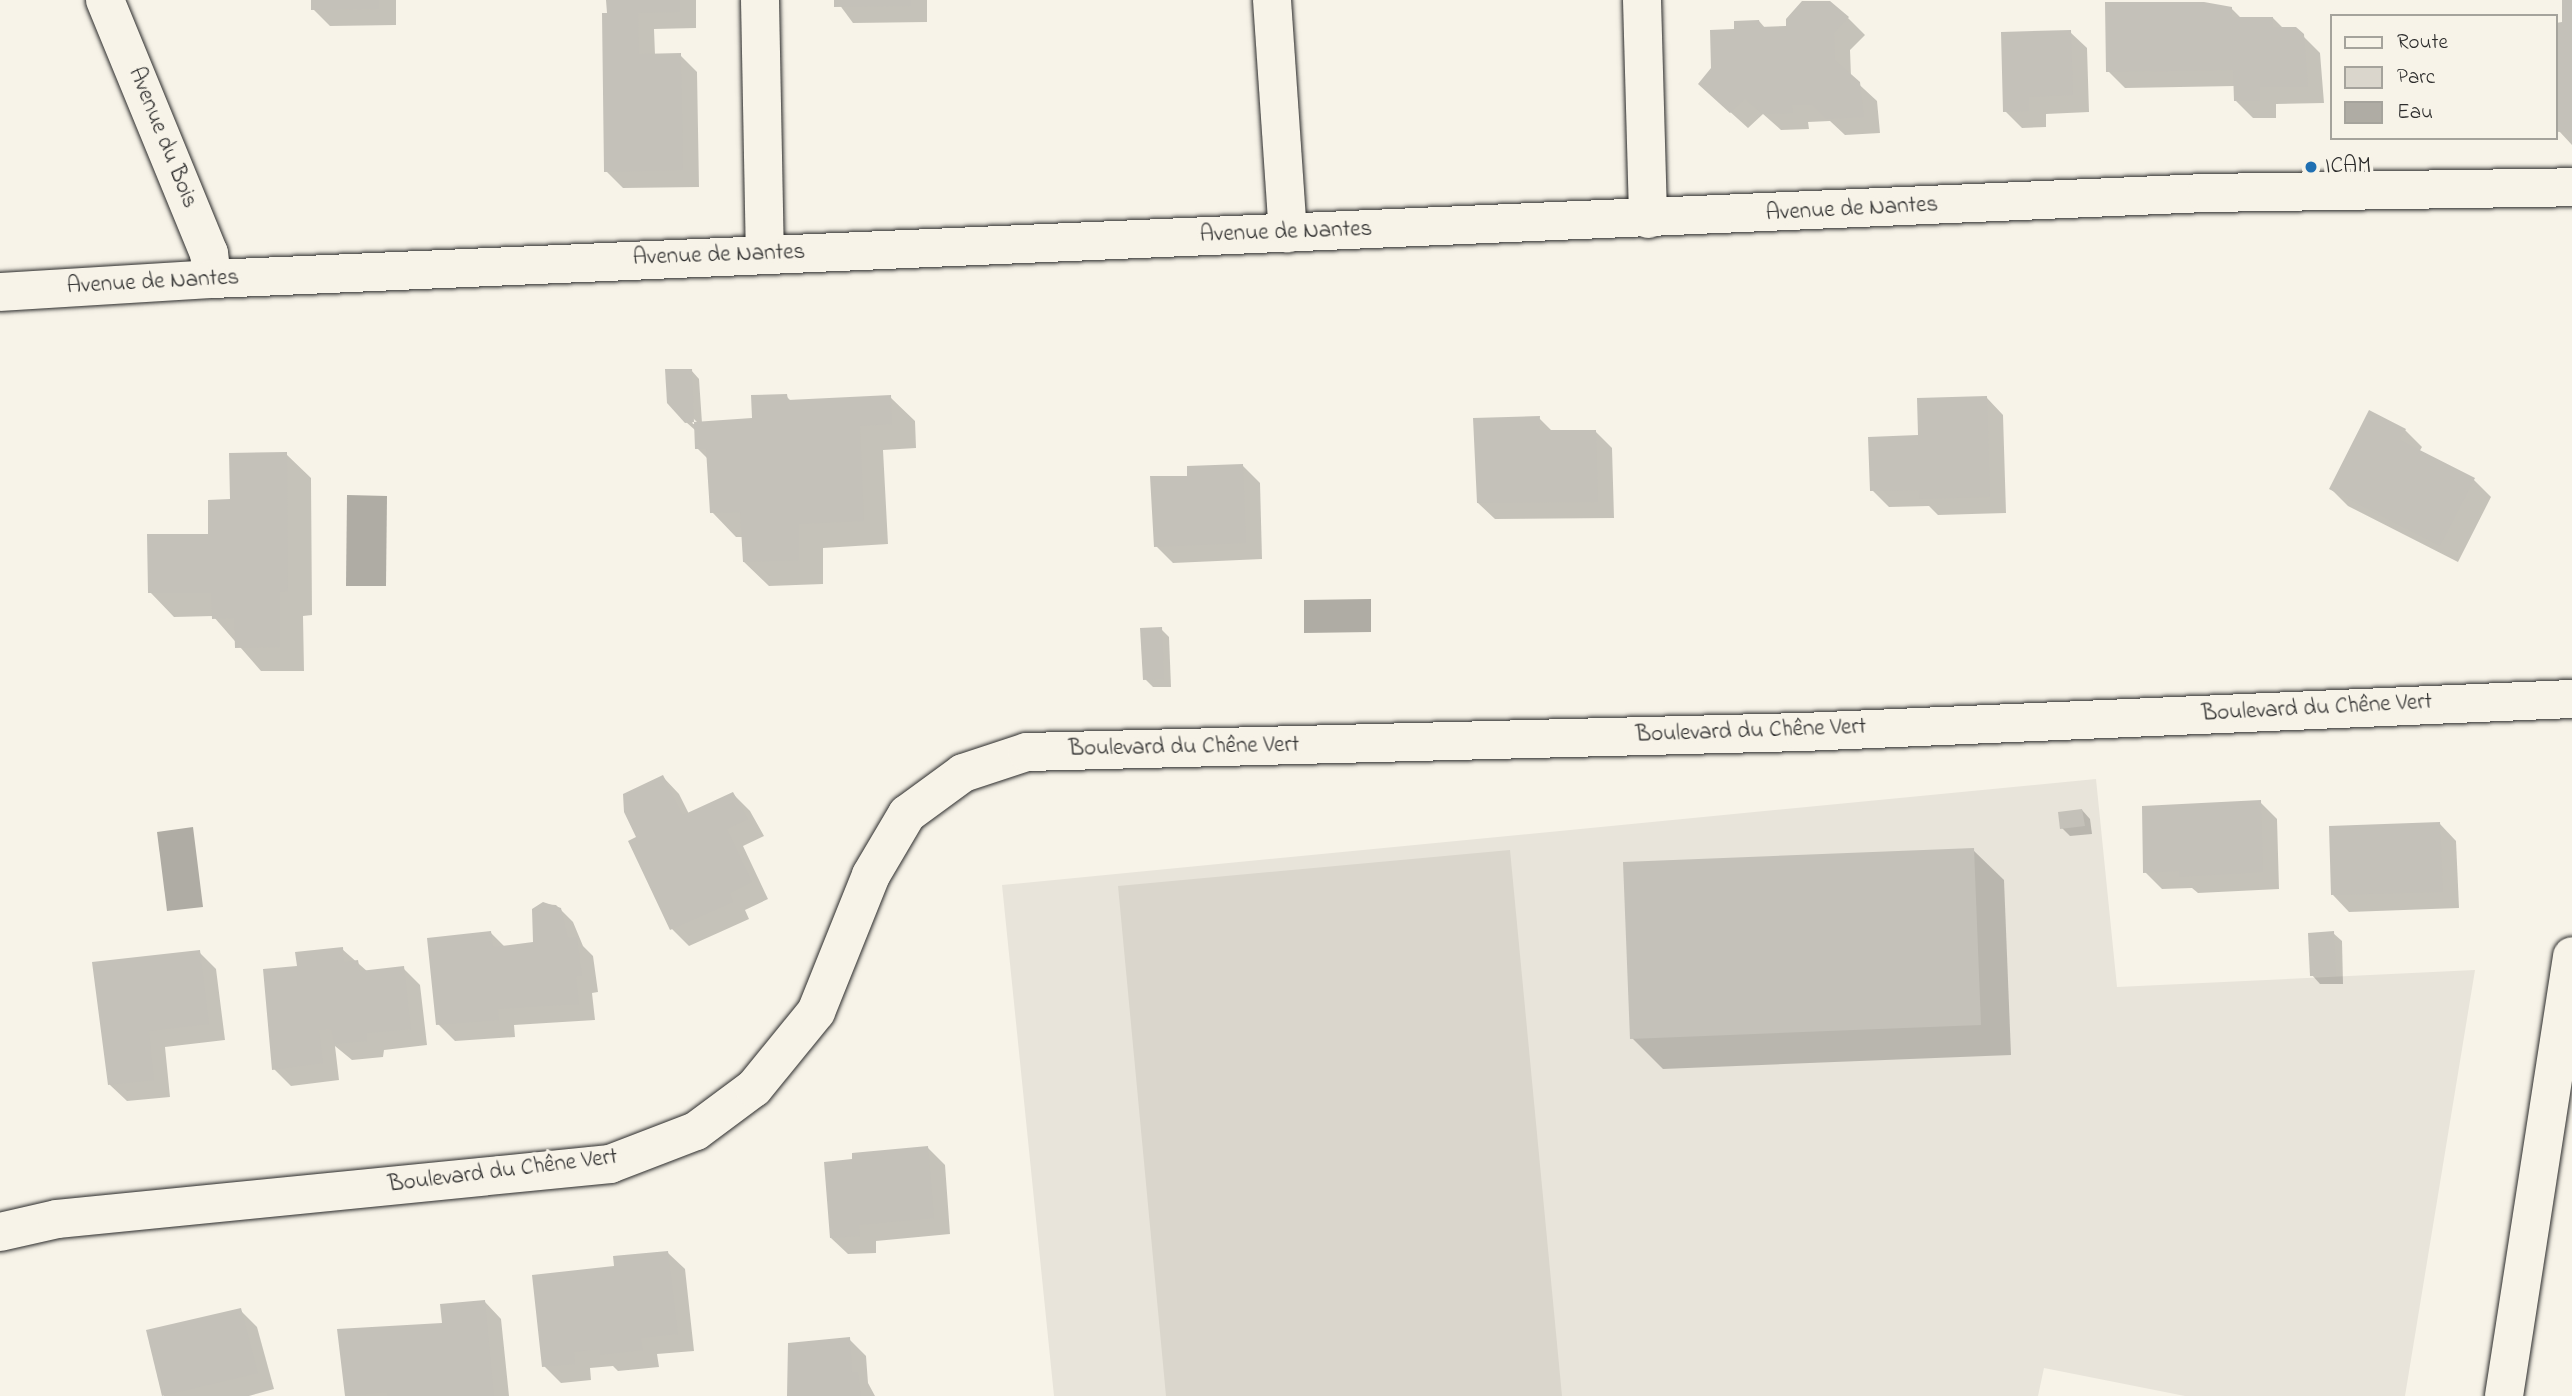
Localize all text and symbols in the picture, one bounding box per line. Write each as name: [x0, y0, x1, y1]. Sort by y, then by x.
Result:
legend: [2330, 14, 2558, 140]
text: Route: [2397, 28, 2448, 58]
street label: Avenue du Bois: [121, 63, 203, 213]
text: Parc: [2397, 63, 2435, 93]
text: Eau: [2397, 98, 2433, 128]
place label: ICAM: [2325, 153, 2371, 181]
marker: ICAM: [2303, 159, 2319, 175]
street label: Avenue de Nantes: [1765, 192, 1939, 228]
street label: Avenue de Nantes: [1199, 216, 1373, 250]
street label: Avenue de Nantes: [632, 239, 806, 273]
street label: Avenue de Nantes: [66, 265, 240, 301]
street label: Boulevard du Chêne Vert: [2201, 689, 2433, 729]
street label: Boulevard du Chêne Vert: [1635, 714, 1867, 750]
street label: Boulevard du Chêne Vert: [1068, 732, 1300, 764]
street label: Boulevard du Chêne Vert: [387, 1144, 619, 1200]

